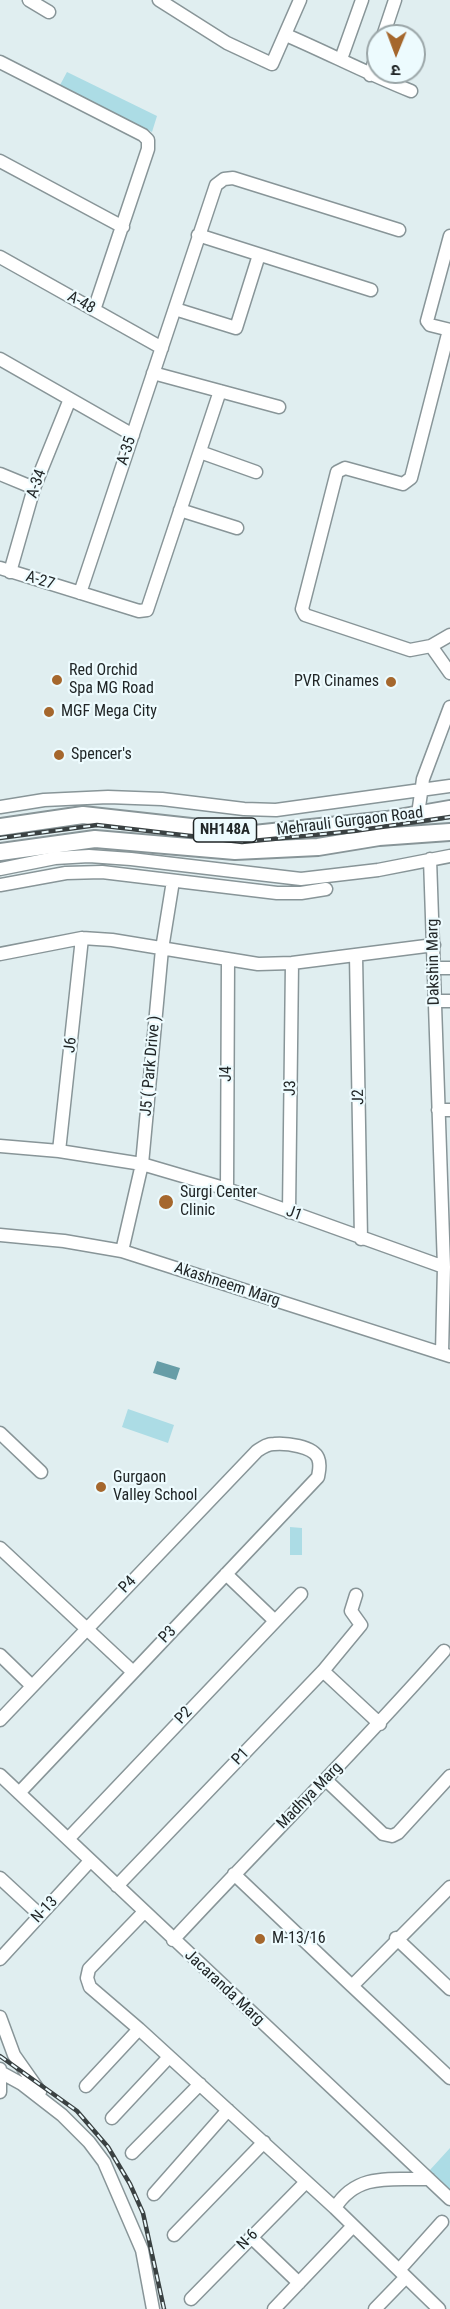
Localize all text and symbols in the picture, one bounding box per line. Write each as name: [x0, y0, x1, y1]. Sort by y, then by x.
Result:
north arrow: [366, 24, 426, 84]
text: उ: [391, 61, 401, 80]
street label: A-48: [64, 288, 98, 318]
street label: A-35: [113, 434, 141, 468]
street label: A-34: [23, 467, 51, 501]
street label: A-27: [23, 568, 57, 594]
place label: Red Orchid Spa MG Road: [69, 661, 154, 699]
place label: PVR Cinames: [294, 672, 379, 692]
marker: Red Orchid Spa MG Road: [50, 673, 64, 687]
marker: PVR Cinames: [384, 675, 398, 689]
place label: MGF Mega City: [61, 702, 157, 722]
marker: MGF Mega City: [42, 705, 56, 719]
place label: Spencer's: [71, 745, 132, 765]
marker: Spencer's: [52, 748, 66, 762]
street label: Mehrauli Gurgaon Road: [276, 803, 424, 841]
road number: NH148A: [194, 818, 256, 842]
street label: Dakshin Marg: [424, 919, 444, 1005]
street label: J5 ( Park Drive ): [137, 1015, 165, 1117]
street label: J6: [61, 1036, 81, 1054]
street label: J4: [217, 1066, 237, 1082]
street label: J3: [281, 1080, 301, 1096]
street label: J2: [349, 1089, 369, 1105]
place label: Surgi Center Clinic: [180, 1183, 257, 1221]
marker: Surgi Center Clinic: [157, 1193, 175, 1211]
street label: J1: [283, 1202, 305, 1226]
street label: Akashneem Marg: [172, 1259, 282, 1311]
place label: Gurgaon Valley School: [113, 1468, 198, 1506]
marker: Gurgaon Valley School: [94, 1480, 108, 1494]
street label: P4: [115, 1572, 141, 1598]
street label: P3: [155, 1622, 181, 1648]
street label: P2: [171, 1703, 197, 1729]
street label: P1: [228, 1744, 254, 1770]
street label: Madhya Marg: [273, 1759, 347, 1833]
street label: N-13: [28, 1893, 62, 1927]
place label: M-13/16: [272, 1929, 326, 1949]
marker: M-13/16: [253, 1932, 267, 1946]
street label: Jacaranda Marg: [180, 1946, 268, 2030]
street label: N-6: [234, 2225, 262, 2255]

